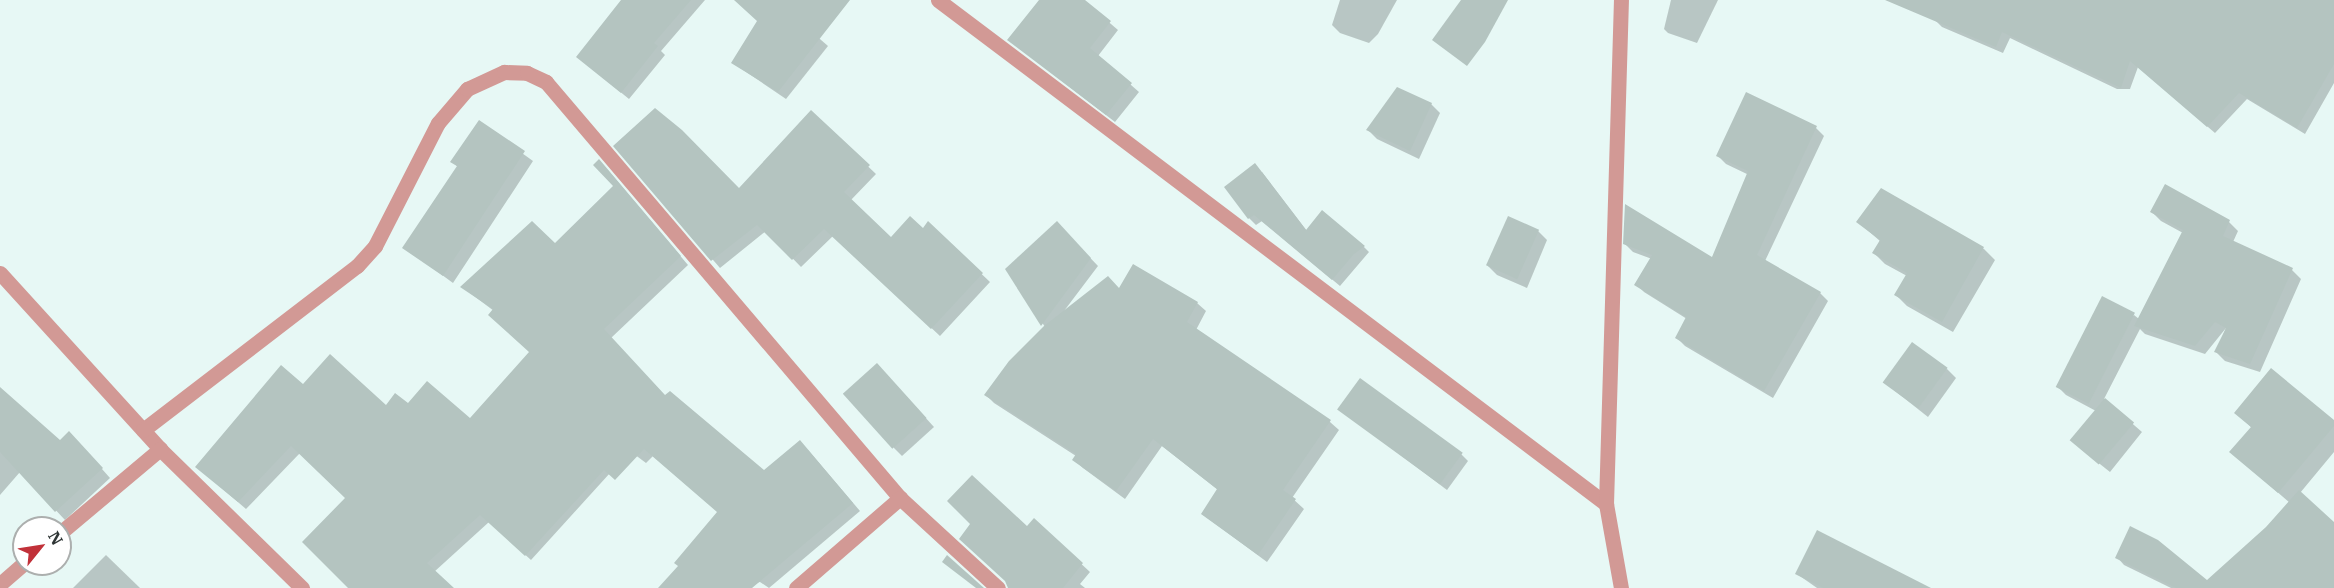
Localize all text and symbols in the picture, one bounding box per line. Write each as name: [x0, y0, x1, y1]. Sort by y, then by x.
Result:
north arrow: [12, 516, 72, 576]
text: N: [44, 528, 68, 548]

